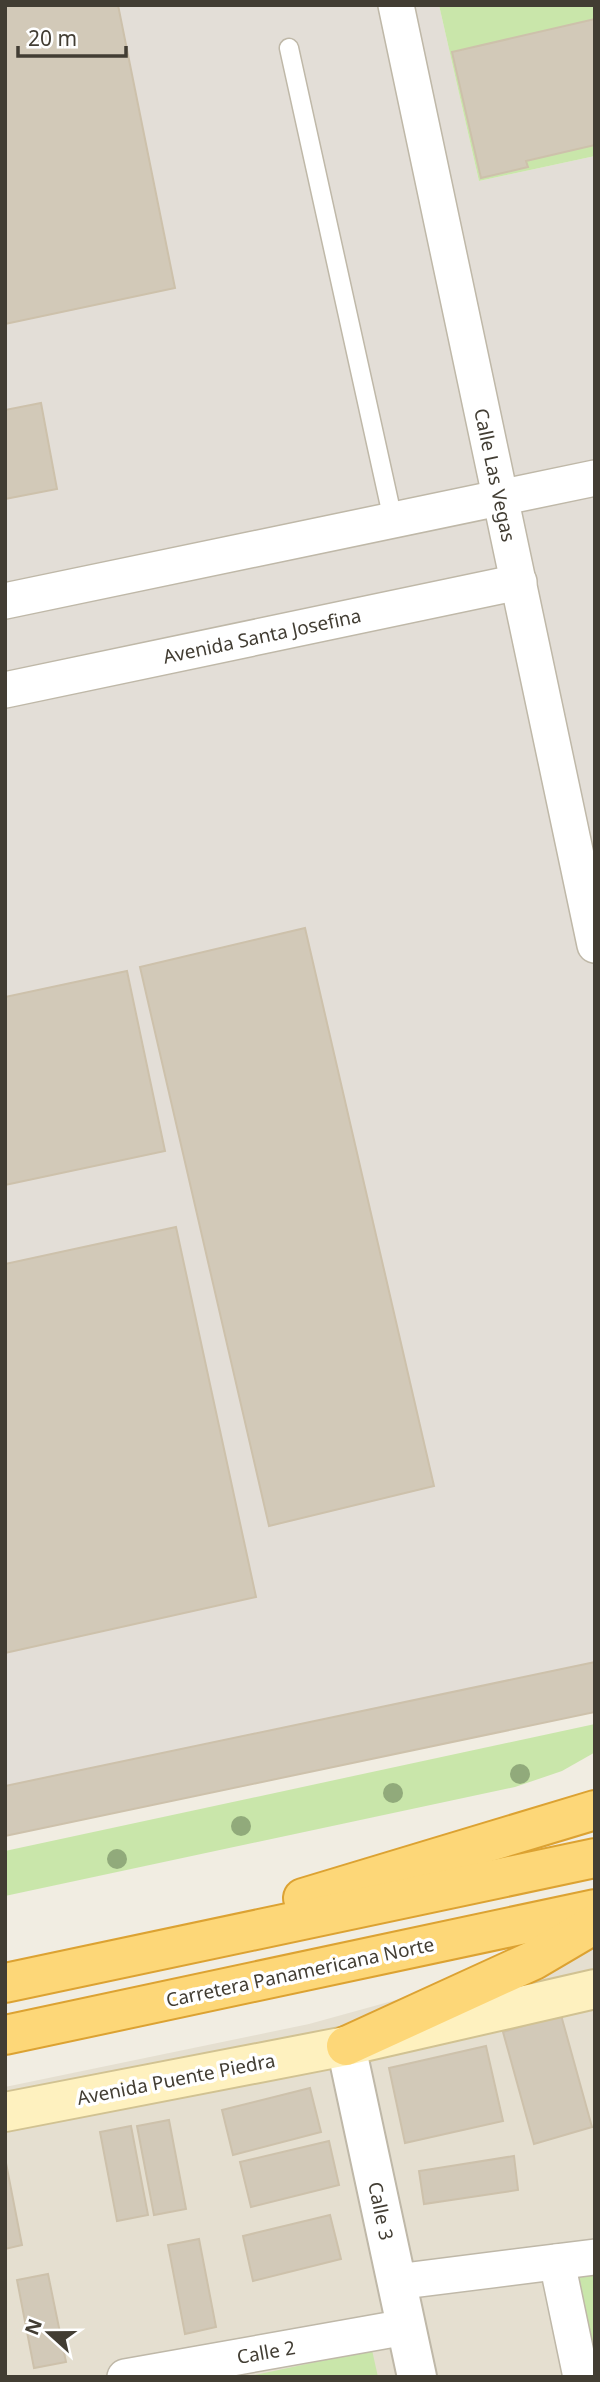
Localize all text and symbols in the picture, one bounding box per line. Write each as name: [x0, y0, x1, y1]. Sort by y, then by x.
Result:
scale bar: [18, 14, 126, 58]
text: 20 m: [28, 24, 77, 52]
street label: Calle Las Vegas: [468, 406, 522, 544]
street label: Avenida Santa Josefina: [160, 602, 364, 670]
street label: Carretera Panamericana Norte: [163, 1931, 437, 2013]
street label: Avenida Puente Piedra: [75, 2047, 277, 2111]
street label: Calle 3: [362, 2179, 400, 2243]
north arrow: [14, 2298, 84, 2368]
text: N: [18, 2315, 48, 2339]
street label: Calle 2: [235, 2334, 297, 2370]

